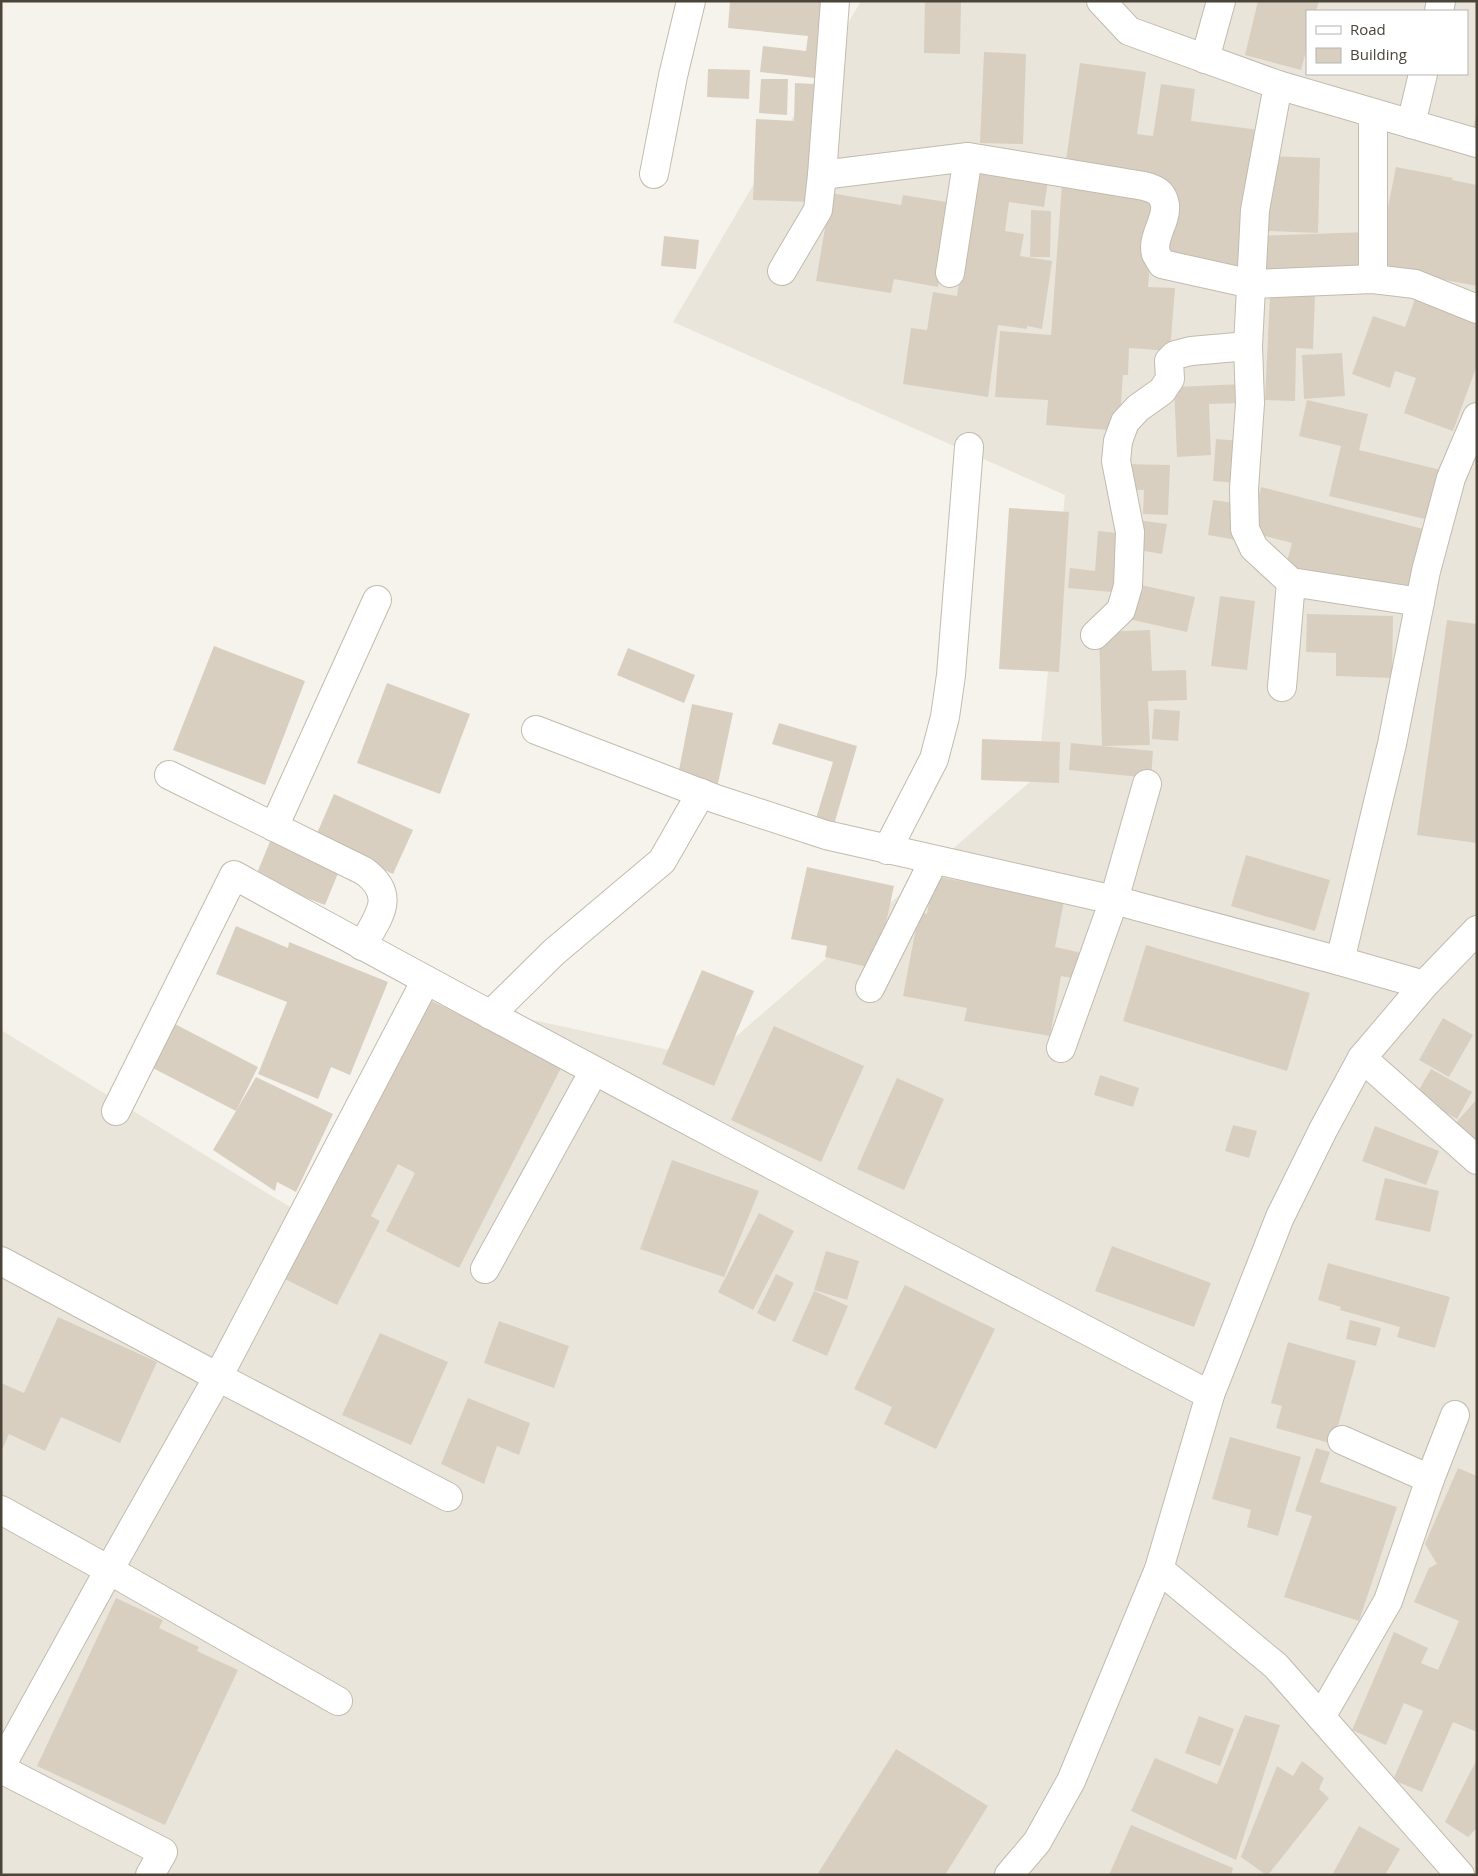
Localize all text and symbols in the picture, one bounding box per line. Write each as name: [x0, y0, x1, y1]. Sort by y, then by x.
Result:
legend: [1306, 10, 1468, 75]
text: Road: [1350, 19, 1386, 39]
text: Building: [1350, 44, 1407, 64]

